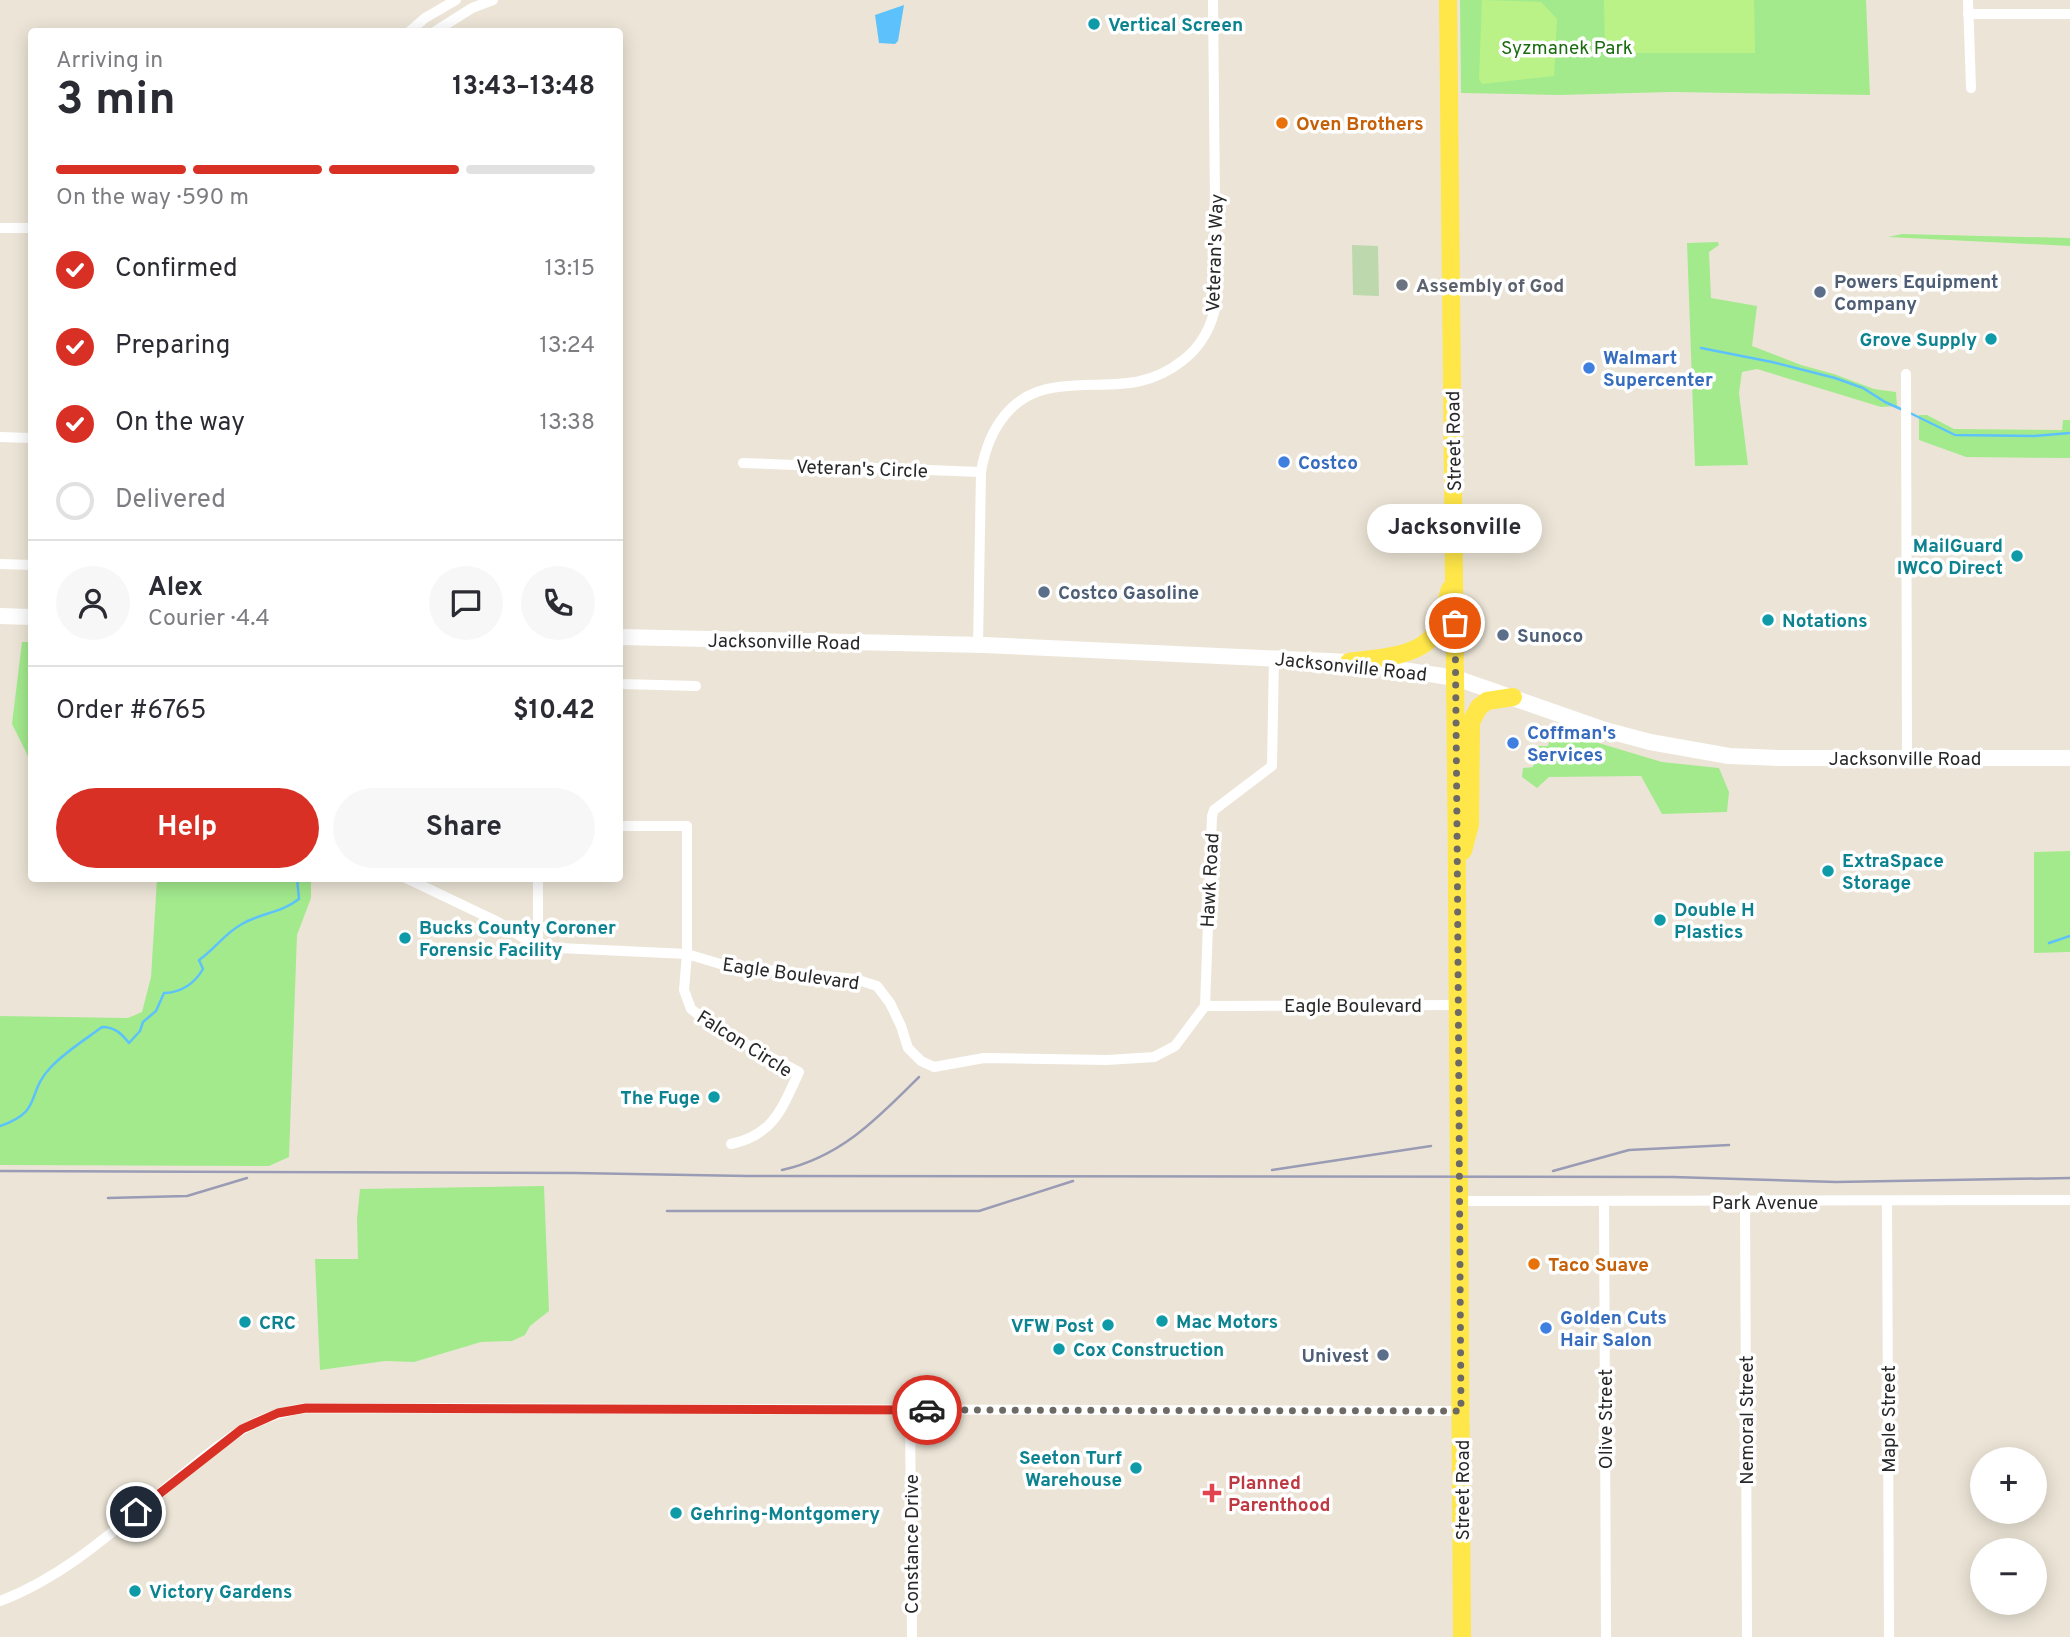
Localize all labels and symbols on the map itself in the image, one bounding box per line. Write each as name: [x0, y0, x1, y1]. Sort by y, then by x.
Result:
place label: Vertical Screen: [1108, 14, 1243, 38]
marker: Vertical Screen: [1086, 16, 1102, 32]
park label: Syzmanek Park: [1501, 37, 1633, 61]
place label: Oven Brothers: [1296, 113, 1424, 137]
marker: Oven Brothers: [1274, 115, 1290, 131]
street label: Veteran's Way: [1202, 193, 1230, 313]
place label: Powers Equipment Company: [1834, 271, 1999, 317]
place label: Assembly of God: [1416, 275, 1564, 299]
marker: Assembly of God: [1394, 277, 1410, 293]
marker: Powers Equipment Company: [1812, 284, 1828, 300]
place label: Grove Supply: [1859, 329, 1977, 353]
marker: Grove Supply: [1983, 331, 1999, 347]
place label: Walmart Supercenter: [1603, 347, 1713, 393]
marker: Walmart Supercenter: [1581, 360, 1597, 376]
street label: Street Road: [1442, 390, 1468, 492]
place label: Costco: [1298, 452, 1358, 476]
marker: Costco: [1276, 454, 1292, 470]
street label: Veteran's Circle: [795, 456, 928, 484]
callout: Jacksonville: [1368, 504, 1542, 553]
place label: MailGuard IWCO Direct: [1897, 535, 2003, 581]
marker: MailGuard IWCO Direct: [2009, 548, 2025, 564]
place label: Costco Gasoline: [1058, 582, 1199, 606]
marker: Costco Gasoline: [1036, 584, 1052, 600]
pin: [1425, 593, 1485, 653]
place label: Notations: [1782, 610, 1868, 634]
marker: Notations: [1760, 612, 1776, 628]
place label: Sunoco: [1517, 625, 1583, 649]
marker: Sunoco: [1495, 627, 1511, 643]
street label: Jacksonville Road: [707, 630, 861, 656]
street label: Jacksonville Road: [1273, 648, 1428, 688]
place label: Coffman's Services: [1527, 722, 1616, 768]
marker: Coffman's Services: [1505, 735, 1521, 751]
street label: Jacksonville Road: [1829, 748, 1981, 772]
street label: Hawk Road: [1197, 832, 1225, 928]
place label: ExtraSpace Storage: [1842, 850, 1944, 896]
marker: ExtraSpace Storage: [1820, 863, 1836, 879]
place label: Double H Plastics: [1674, 899, 1755, 945]
marker: Double H Plastics: [1652, 912, 1668, 928]
place label: Bucks County Coroner Forensic Facility: [419, 917, 616, 963]
marker: Bucks County Coroner Forensic Facility: [397, 930, 413, 946]
street label: Eagle Boulevard: [721, 954, 861, 996]
street label: Eagle Boulevard: [1284, 995, 1422, 1019]
street label: Falcon Circle: [692, 1006, 796, 1084]
place label: The Fuge: [620, 1087, 700, 1111]
marker: The Fuge: [706, 1089, 722, 1105]
street label: Park Avenue: [1712, 1192, 1818, 1216]
place label: Taco Suave: [1548, 1254, 1649, 1278]
marker: Taco Suave: [1526, 1256, 1542, 1272]
place label: Golden Cuts Hair Salon: [1560, 1307, 1667, 1353]
place label: Mac Motors: [1176, 1311, 1278, 1335]
place label: CRC: [259, 1312, 296, 1336]
marker: Mac Motors: [1154, 1313, 1170, 1329]
marker: CRC: [237, 1314, 253, 1330]
place label: VFW Post: [1011, 1315, 1094, 1339]
marker: VFW Post: [1100, 1317, 1116, 1333]
marker: Golden Cuts Hair Salon: [1538, 1320, 1554, 1336]
place label: Cox Construction: [1073, 1339, 1224, 1363]
marker: Cox Construction: [1051, 1341, 1067, 1357]
place label: Univest: [1302, 1345, 1369, 1369]
marker: Univest: [1375, 1347, 1391, 1363]
street label: Nemoral Street: [1736, 1355, 1760, 1485]
street label: Maple Street: [1878, 1365, 1902, 1473]
street label: Olive Street: [1595, 1369, 1619, 1469]
courier: [892, 1375, 962, 1445]
street label: Street Road: [1452, 1440, 1476, 1540]
place label: Seeton Turf Warehouse: [1019, 1447, 1122, 1493]
marker: Seeton Turf Warehouse: [1128, 1460, 1144, 1476]
place label: Planned Parenthood: [1228, 1472, 1331, 1518]
street label: Constance Drive: [901, 1474, 925, 1614]
pin: [106, 1482, 166, 1542]
marker: Planned Parenthood: [1202, 1483, 1222, 1503]
place label: Gehring-Montgomery: [690, 1503, 880, 1527]
marker: Gehring-Montgomery: [668, 1505, 684, 1521]
place label: Victory Gardens: [149, 1581, 292, 1605]
marker: Victory Gardens: [127, 1583, 143, 1599]

